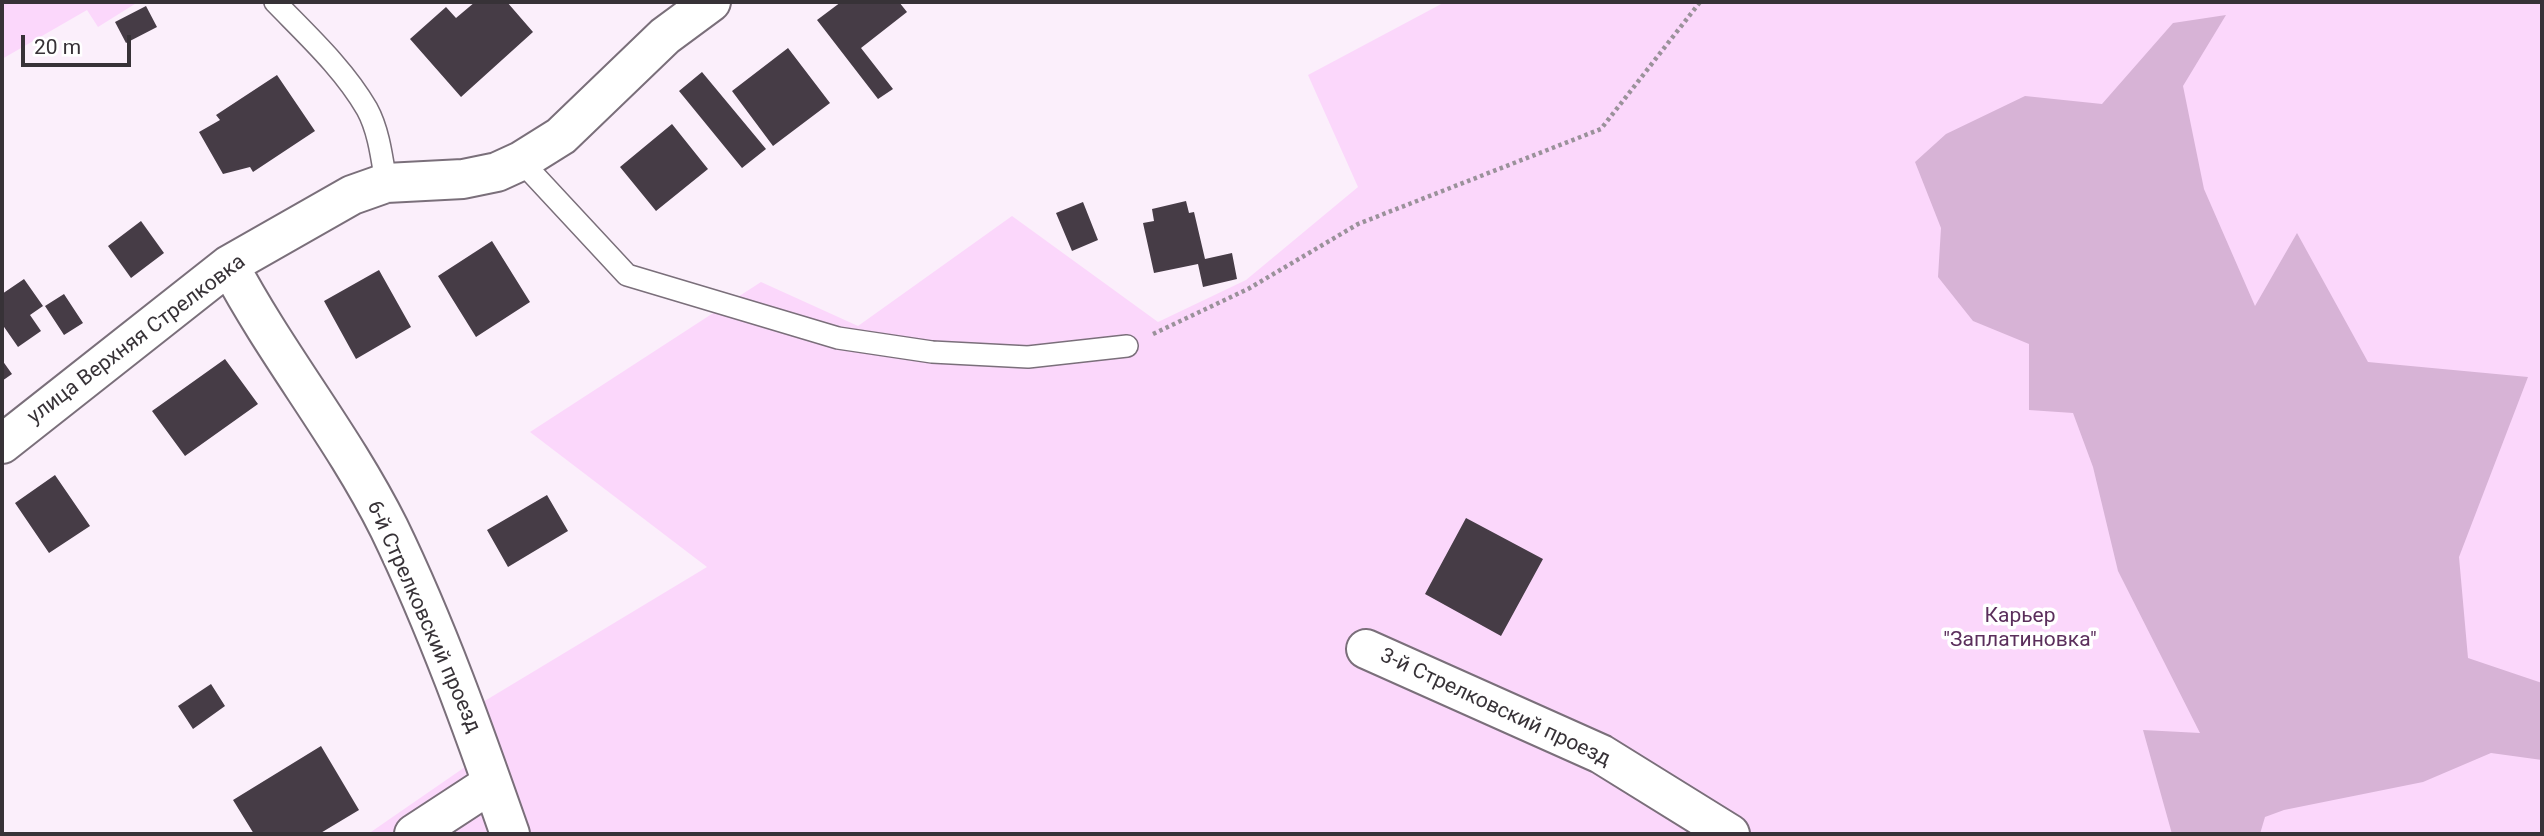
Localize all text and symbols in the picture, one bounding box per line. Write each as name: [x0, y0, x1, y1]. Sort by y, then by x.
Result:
scale bar: [24, 21, 135, 65]
text: 20 m: [34, 35, 81, 59]
street label: улица Верхняя Стрелковка: [23, 250, 251, 430]
street label: 6-й Стрелковский проезд: [360, 497, 486, 737]
park label: Карьер "Заплатиновка": [1943, 604, 2097, 654]
street label: 3-й Стрелковский проезд: [1376, 644, 1614, 772]

